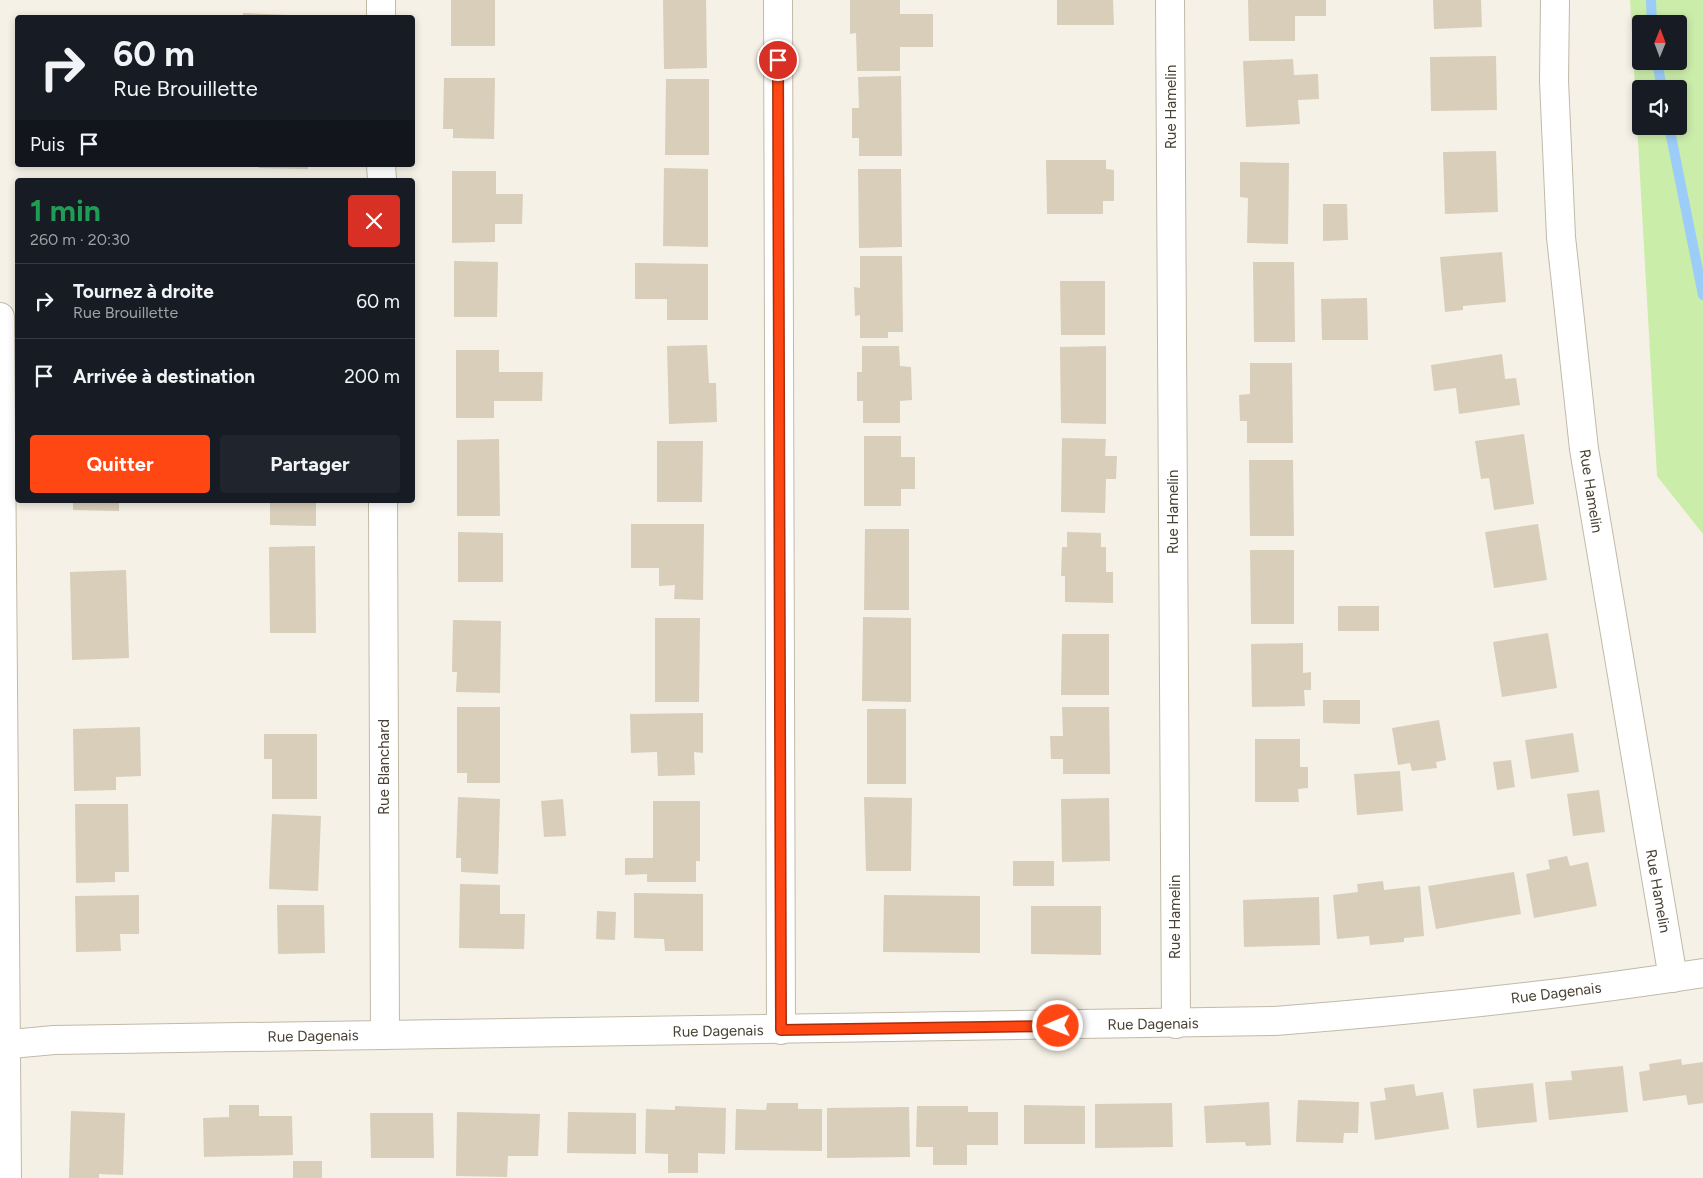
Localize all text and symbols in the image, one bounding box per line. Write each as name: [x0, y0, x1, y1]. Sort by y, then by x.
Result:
north arrow: [1632, 15, 1688, 70]
map controls: [1632, 15, 1687, 135]
text: 60 m: [113, 33, 195, 75]
icon: right: [30, 35, 95, 100]
pin: [757, 39, 799, 81]
icon: arrive: [764, 46, 792, 74]
street label: Rue Hamelin: [1162, 65, 1180, 149]
text: Rue Brouillette: [113, 75, 258, 102]
button: sound: [1632, 80, 1687, 135]
icon: arrive: [75, 130, 103, 158]
text: Puis: [30, 133, 65, 156]
text: 1 min: [30, 192, 101, 229]
button: close: [348, 195, 400, 247]
text: 260 m · 20:30: [30, 230, 130, 249]
text: Tournez à droite: [73, 280, 214, 303]
icon: right: [30, 287, 58, 315]
text: 60 m: [356, 290, 400, 313]
text: Rue Brouillette: [73, 303, 178, 322]
icon: arrive: [30, 362, 58, 390]
text: Arrivée à destination: [73, 365, 255, 388]
text: 200 m: [344, 365, 400, 388]
button: Quitter: [30, 435, 210, 493]
button: Partager: [220, 435, 400, 493]
street label: Rue Hamelin: [1575, 448, 1607, 534]
street label: Rue Hamelin: [1164, 470, 1182, 554]
street label: Rue Blanchard: [375, 719, 393, 815]
street label: Rue Hamelin: [1642, 848, 1674, 934]
street label: Rue Hamelin: [1166, 875, 1184, 959]
street label: Rue Dagenais: [1510, 979, 1602, 1007]
position arrow: [1031, 999, 1083, 1051]
street label: Rue Dagenais: [1107, 1014, 1199, 1034]
street label: Rue Dagenais: [672, 1021, 764, 1041]
street label: Rue Dagenais: [267, 1026, 359, 1046]

